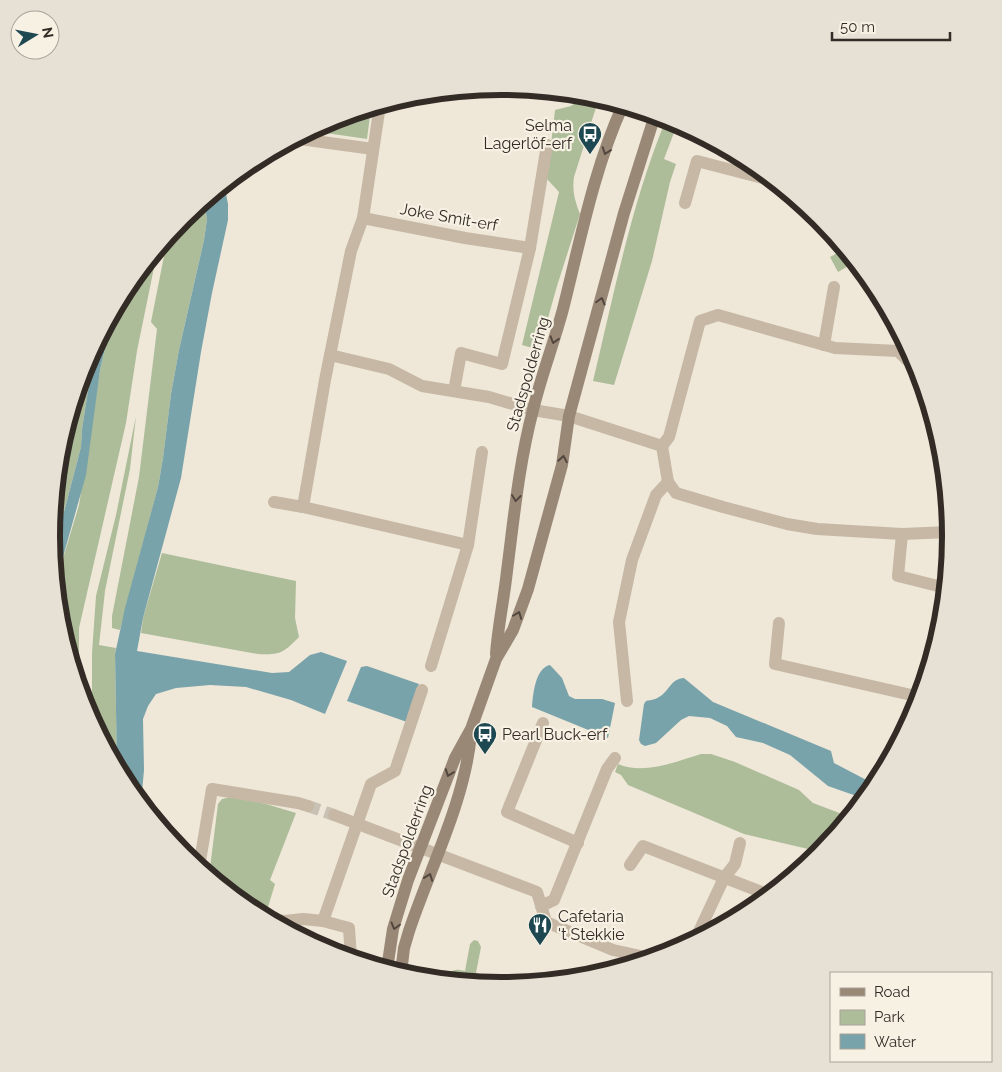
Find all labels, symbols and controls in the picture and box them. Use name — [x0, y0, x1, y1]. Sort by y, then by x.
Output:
north arrow — [10, 10, 60, 60]
scale bar — [832, 10, 950, 42]
text: 50 m — [840, 18, 875, 36]
text: N — [39, 26, 57, 39]
place label: Selma Lagerlöf-erf — [483, 116, 573, 153]
bus stop icon: Selma Lagerlöf-erf — [577, 121, 603, 155]
one-way arrow — [602, 146, 612, 155]
street label: Joke Smit-erf — [399, 199, 500, 235]
one-way arrow — [595, 298, 605, 306]
street label: Stadspolderring — [503, 314, 553, 434]
one-way arrow — [549, 336, 559, 344]
one-way arrow — [557, 455, 567, 464]
one-way arrow — [511, 494, 522, 502]
one-way arrow — [512, 611, 522, 620]
bus stop icon: Pearl Buck-erf — [472, 721, 498, 755]
place label: Pearl Buck-erf — [502, 725, 608, 744]
one-way arrow — [445, 768, 455, 777]
street label: Stadspolderring — [378, 782, 436, 900]
one-way arrow — [423, 873, 433, 881]
place label: Cafetaria 't Stekkie — [558, 907, 625, 944]
restaurant icon: Cafetaria 't Stekkie — [527, 912, 553, 946]
one-way arrow — [390, 921, 400, 929]
legend — [830, 972, 992, 1062]
text: Road — [874, 983, 910, 1001]
text: Park — [874, 1008, 905, 1026]
text: Water — [874, 1033, 917, 1051]

